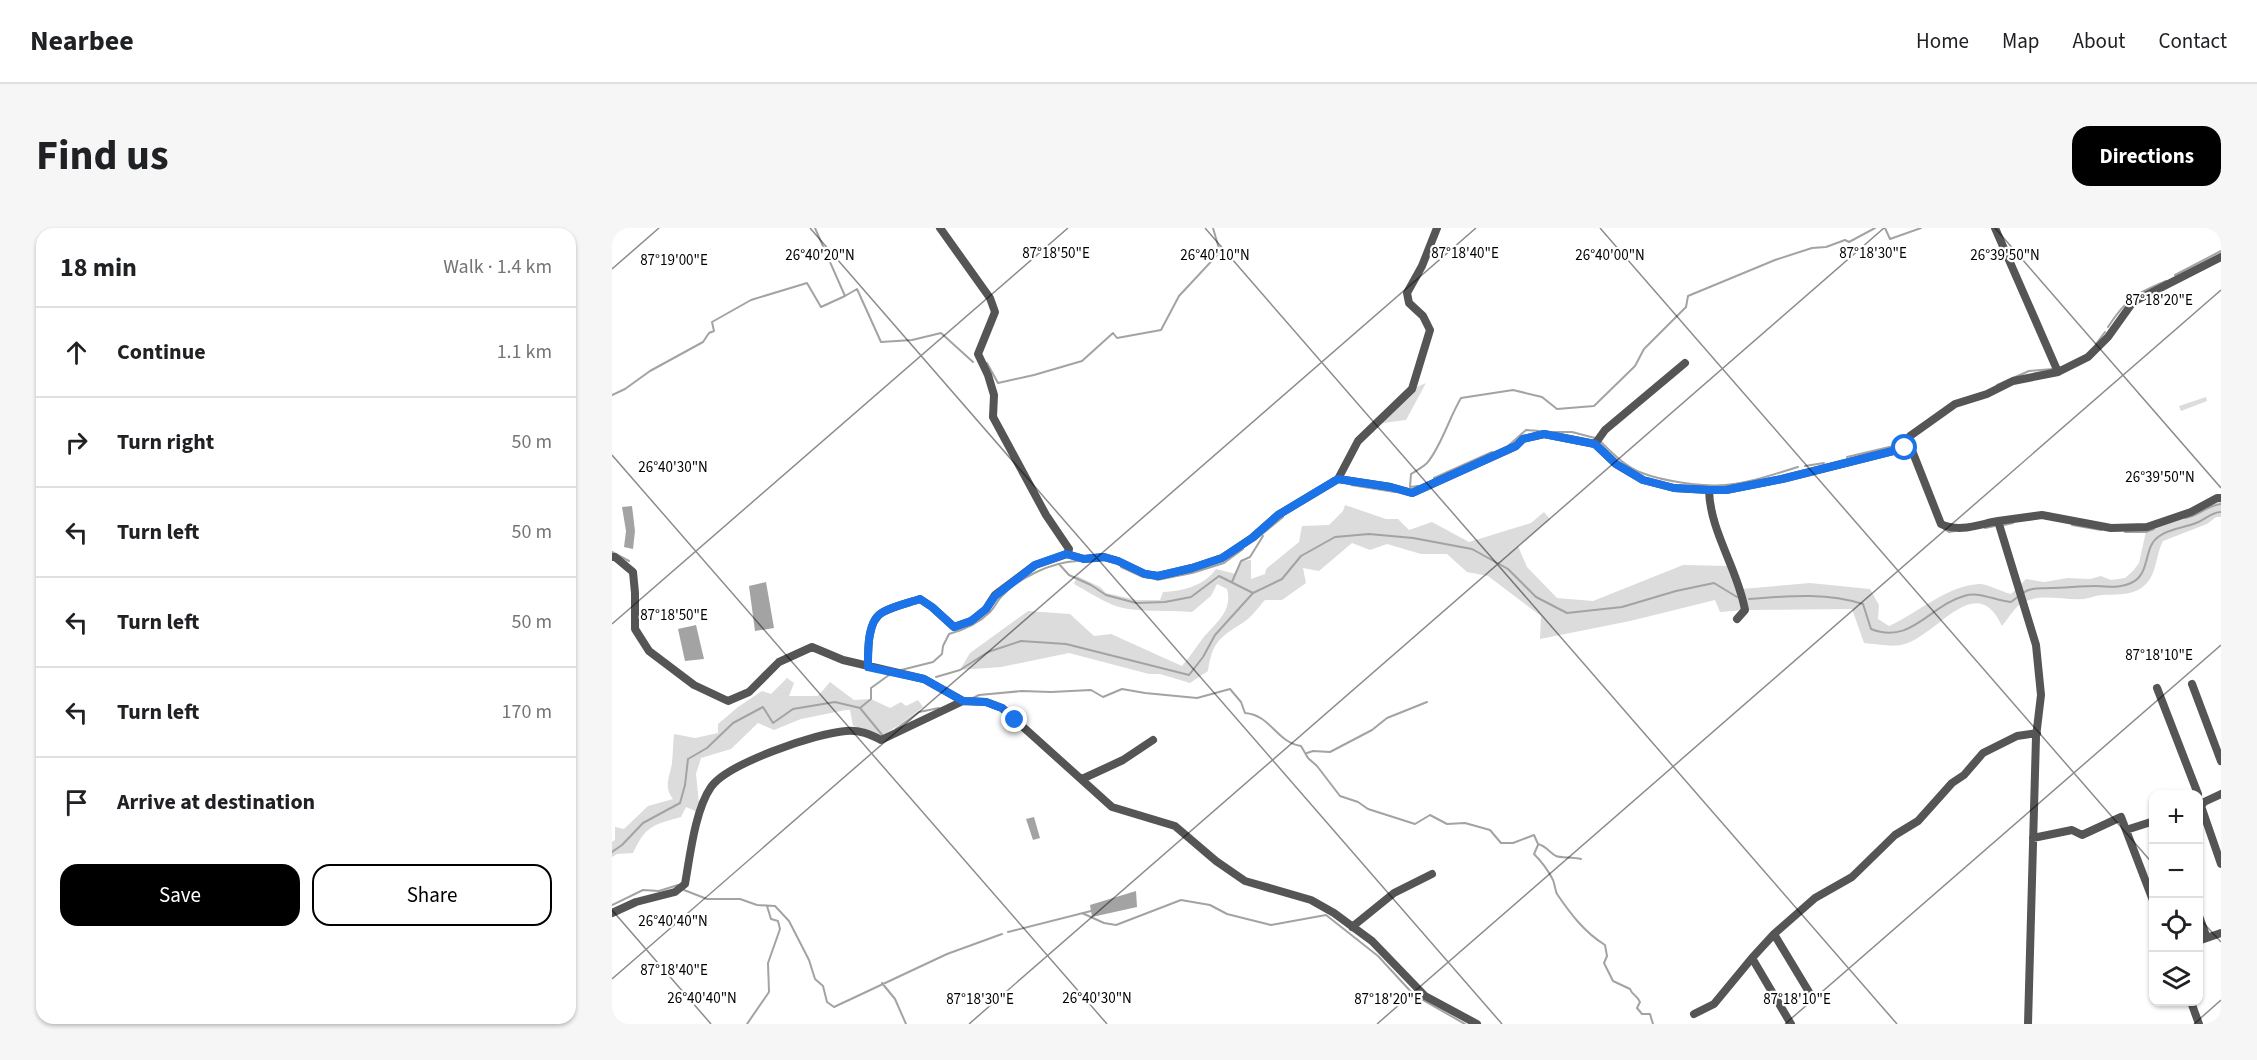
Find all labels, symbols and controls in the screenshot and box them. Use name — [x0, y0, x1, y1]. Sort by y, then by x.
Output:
text: Nearbee — [30, 21, 134, 61]
text: Home — [1916, 26, 1969, 56]
text: Map — [2002, 26, 2040, 56]
text: About — [2073, 26, 2125, 56]
text: Contact — [2158, 26, 2227, 56]
text: Find us — [36, 126, 169, 186]
button: Directions — [2072, 126, 2221, 186]
text: 87°18'50"E — [1022, 243, 1090, 264]
text: 87°18'40"E — [1431, 243, 1499, 264]
text: 87°18'30"E — [1839, 243, 1907, 264]
text: 26°40'20"N — [785, 245, 855, 266]
text: 26°40'10"N — [1180, 245, 1250, 266]
text: 26°40'00"N — [1575, 245, 1645, 266]
text: 26°39'50"N — [1970, 245, 2040, 266]
text: 18 min — [60, 249, 137, 286]
text: 87°19'00"E — [640, 250, 708, 271]
text: Walk · 1.4 km — [443, 253, 552, 281]
text: 87°18'20"E — [2125, 290, 2193, 311]
icon: ahead — [60, 336, 93, 369]
text: Continue — [117, 336, 206, 368]
text: 1.1 km — [497, 338, 552, 366]
icon: right — [60, 426, 93, 459]
text: Turn right — [117, 426, 214, 458]
text: 50 m — [512, 428, 552, 456]
route start — [1891, 434, 1917, 460]
text: 26°40'30"N — [638, 457, 708, 478]
text: 26°39'50"N — [2125, 467, 2195, 488]
icon: left — [60, 516, 93, 549]
text: Turn left — [117, 516, 199, 548]
text: 50 m — [512, 518, 552, 546]
text: 87°18'50"E — [640, 605, 708, 626]
icon: left — [60, 606, 93, 639]
text: Turn left — [117, 606, 199, 638]
text: 50 m — [512, 608, 552, 636]
text: 87°18'10"E — [2125, 645, 2193, 666]
icon: left — [60, 696, 93, 729]
text: Turn left — [117, 696, 199, 728]
text: 170 m — [502, 698, 552, 726]
route end — [1001, 706, 1027, 732]
icon: arrive — [60, 786, 93, 819]
text: Arrive at destination — [117, 786, 315, 818]
map controls — [2149, 790, 2203, 1006]
button: + — [2149, 790, 2203, 844]
button: − — [2149, 844, 2203, 898]
button: Save — [60, 864, 300, 926]
button: Share — [312, 864, 552, 926]
button: locate — [2149, 898, 2203, 952]
text: 26°40'40"N — [638, 911, 708, 932]
button: layers — [2149, 952, 2203, 1006]
text: 87°18'40"E — [640, 960, 708, 981]
text: 26°40'40"N — [667, 988, 737, 1009]
text: 26°40'30"N — [1062, 988, 1132, 1009]
text: 87°18'30"E — [946, 989, 1014, 1010]
text: 87°18'20"E — [1354, 989, 1422, 1010]
text: 87°18'10"E — [1763, 989, 1831, 1010]

